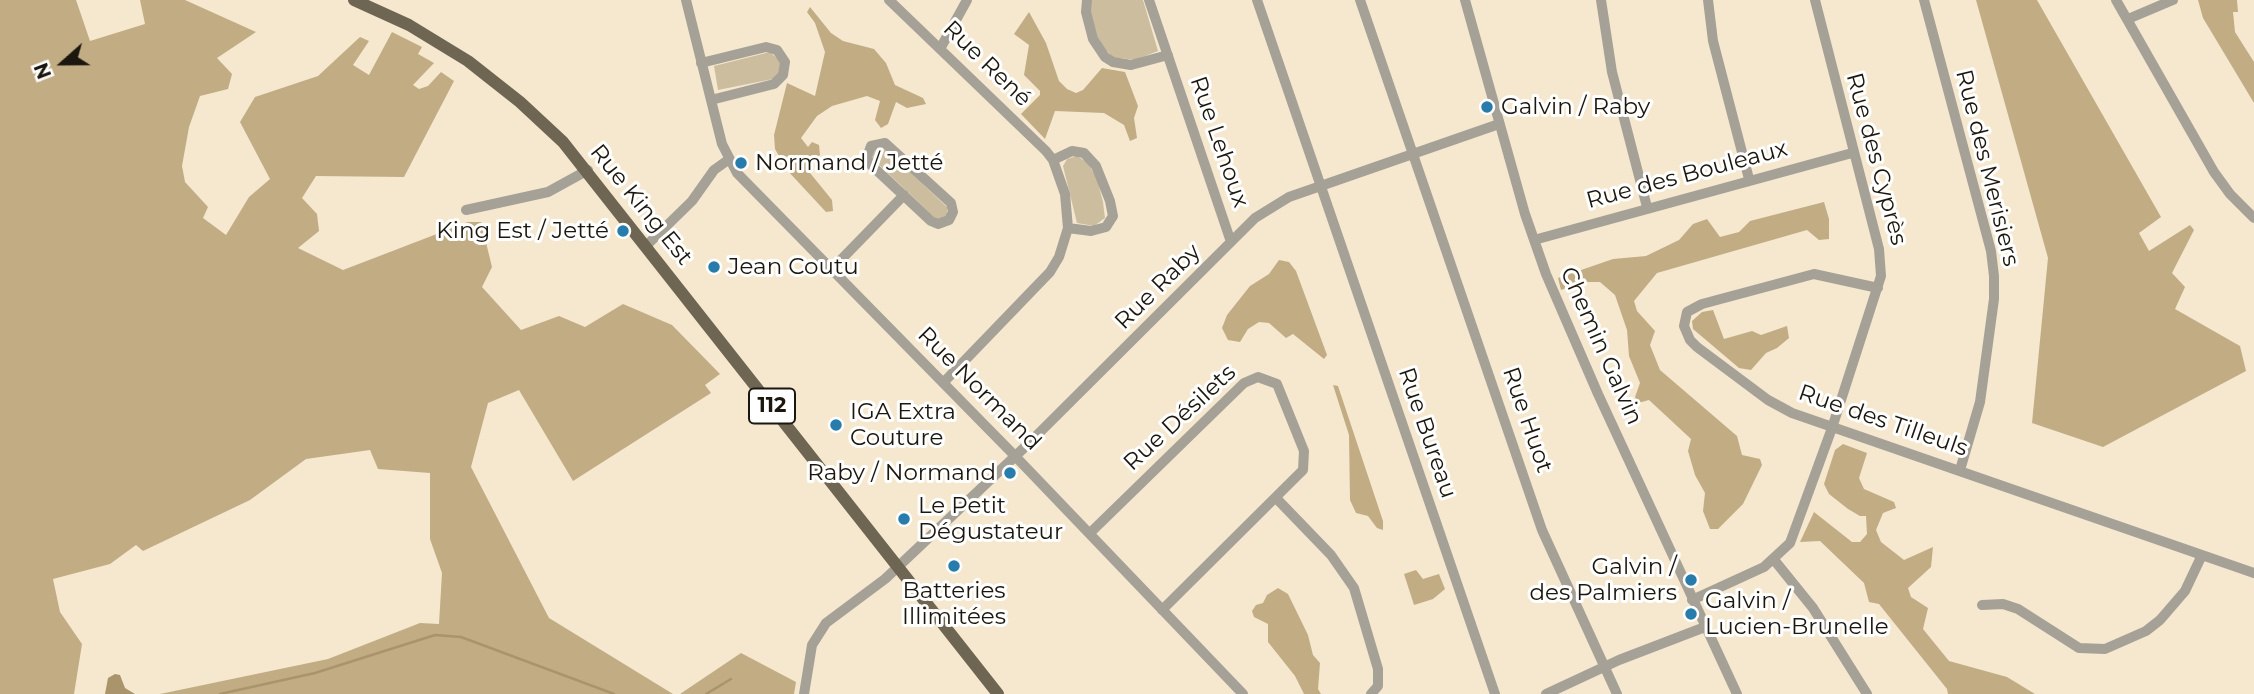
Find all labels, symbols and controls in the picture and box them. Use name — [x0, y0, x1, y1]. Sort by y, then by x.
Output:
street label: Rue René — [937, 15, 1037, 113]
north arrow — [28, 28, 98, 98]
text: N — [29, 59, 56, 82]
street label: Rue des Merisiers — [1949, 67, 2025, 269]
street label: Rue des Cyprès — [1840, 70, 1912, 248]
street label: Rue Lehoux — [1184, 73, 1254, 211]
place label: Galvin / Raby — [1501, 93, 1650, 121]
marker: Galvin / Raby — [1479, 99, 1495, 115]
street label: Rue des Bouleaux — [1583, 135, 1791, 215]
street label: Rue King Est — [584, 139, 698, 271]
place label: Normand / Jetté — [755, 149, 943, 177]
marker: Normand / Jetté — [733, 155, 749, 171]
place label: King Est / Jetté — [436, 217, 609, 245]
marker: King Est / Jetté — [615, 223, 631, 239]
street label: Rue Raby — [1109, 238, 1207, 336]
place label: Jean Coutu — [728, 253, 859, 281]
marker: Jean Coutu — [706, 259, 722, 275]
street label: Chemin Galvin — [1554, 263, 1648, 429]
street label: Rue Normand — [912, 322, 1046, 456]
street label: Rue Désilets — [1118, 359, 1242, 477]
street label: Rue Bureau — [1392, 364, 1462, 502]
street label: Rue Huot — [1496, 364, 1558, 476]
street label: Rue des Tilleuls — [1795, 379, 1971, 463]
road number: 112 — [749, 388, 795, 424]
place label: IGA Extra Couture — [850, 398, 956, 452]
marker: IGA Extra Couture — [828, 417, 844, 433]
place label: Raby / Normand — [807, 459, 996, 487]
marker: Raby / Normand — [1002, 465, 1018, 481]
place label: Le Petit Dégustateur — [918, 492, 1063, 546]
marker: Le Petit Dégustateur — [896, 511, 912, 527]
place label: Galvin / des Palmiers — [1529, 553, 1677, 607]
marker: Batteries Illimitées — [946, 558, 962, 574]
marker: Galvin / des Palmiers — [1683, 572, 1699, 588]
place label: Batteries Illimitées — [902, 577, 1006, 631]
place label: Galvin / Lucien-Brunelle — [1705, 587, 1889, 641]
marker: Galvin / Lucien-Brunelle — [1683, 606, 1699, 622]

